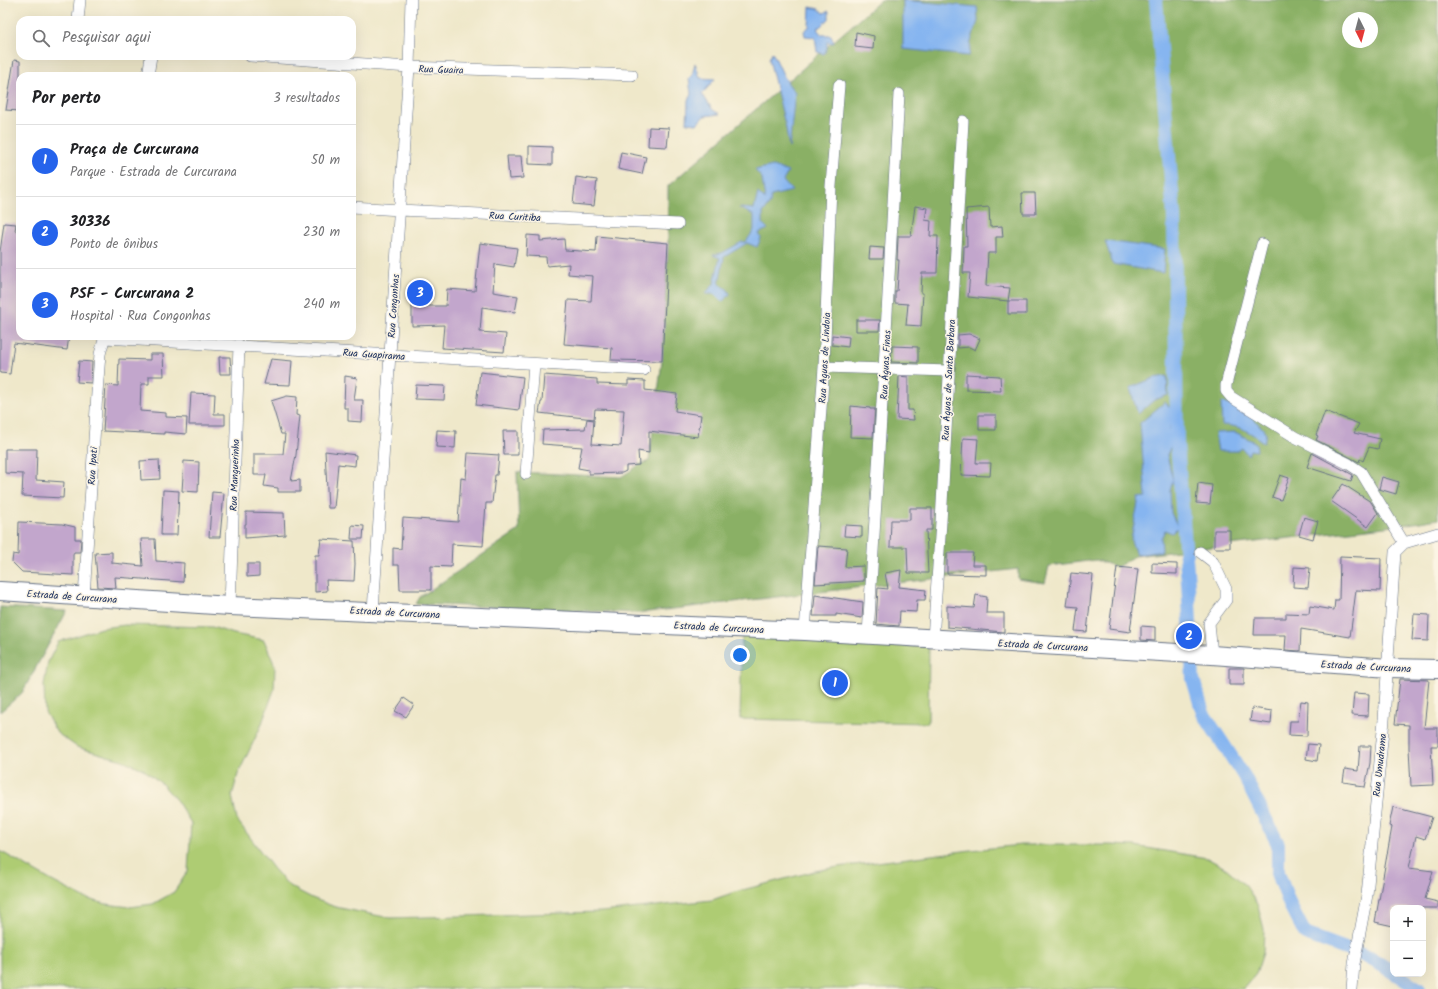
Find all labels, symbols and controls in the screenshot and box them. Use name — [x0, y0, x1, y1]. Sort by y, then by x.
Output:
north arrow — [1342, 12, 1378, 48]
search box — [16, 16, 356, 60]
text: Pesquisar aqui — [62, 26, 151, 50]
icon: search — [30, 27, 52, 49]
street label: Rua Guaira — [418, 61, 464, 79]
text: Por perto — [32, 85, 101, 112]
text: 3 resultados — [273, 88, 340, 109]
text: Praça de Curcurana — [70, 138, 199, 162]
text: 1 — [43, 150, 47, 171]
text: 50 m — [311, 150, 340, 171]
text: Parque · Estrada de Curcurana — [70, 162, 237, 183]
street label: Rua Curitiba — [489, 208, 542, 226]
text: 30336 — [70, 210, 110, 234]
text: 2 — [41, 222, 49, 243]
text: 230 m — [303, 222, 340, 243]
text: Ponto de ônibus — [70, 234, 158, 255]
street label: Rua Congonhas — [384, 273, 404, 339]
pin: 3 — [407, 278, 433, 308]
text: PSF - Curcurana 2 — [70, 282, 194, 306]
text: 3 — [41, 294, 49, 315]
text: 240 m — [303, 294, 340, 315]
text: Hospital · Rua Congonhas — [70, 306, 211, 327]
street label: Rua Aguas de Lindoia — [815, 312, 835, 404]
street label: Rua Águas de Santa Barbara — [938, 319, 960, 441]
street label: Rua Águas Finas — [876, 329, 896, 400]
street label: Rua Guapirama — [342, 345, 406, 365]
street label: Rua Manguerinha — [226, 438, 244, 511]
street label: Rua Ipati — [84, 446, 102, 486]
street label: Estrada de Curcurana — [26, 586, 118, 608]
street label: Estrada de Curcurana — [349, 603, 441, 623]
street label: Estrada de Curcurana — [673, 618, 765, 638]
pin: 2 — [1176, 621, 1202, 651]
street label: Estrada de Curcurana — [997, 636, 1089, 656]
your location — [730, 645, 750, 665]
street label: Estrada de Curcurana — [1320, 657, 1412, 677]
pin: 1 — [822, 668, 848, 698]
street label: Rua Umudrama — [1369, 732, 1391, 798]
map controls — [1390, 905, 1426, 977]
button: + — [1390, 905, 1426, 941]
button: − — [1390, 941, 1426, 977]

